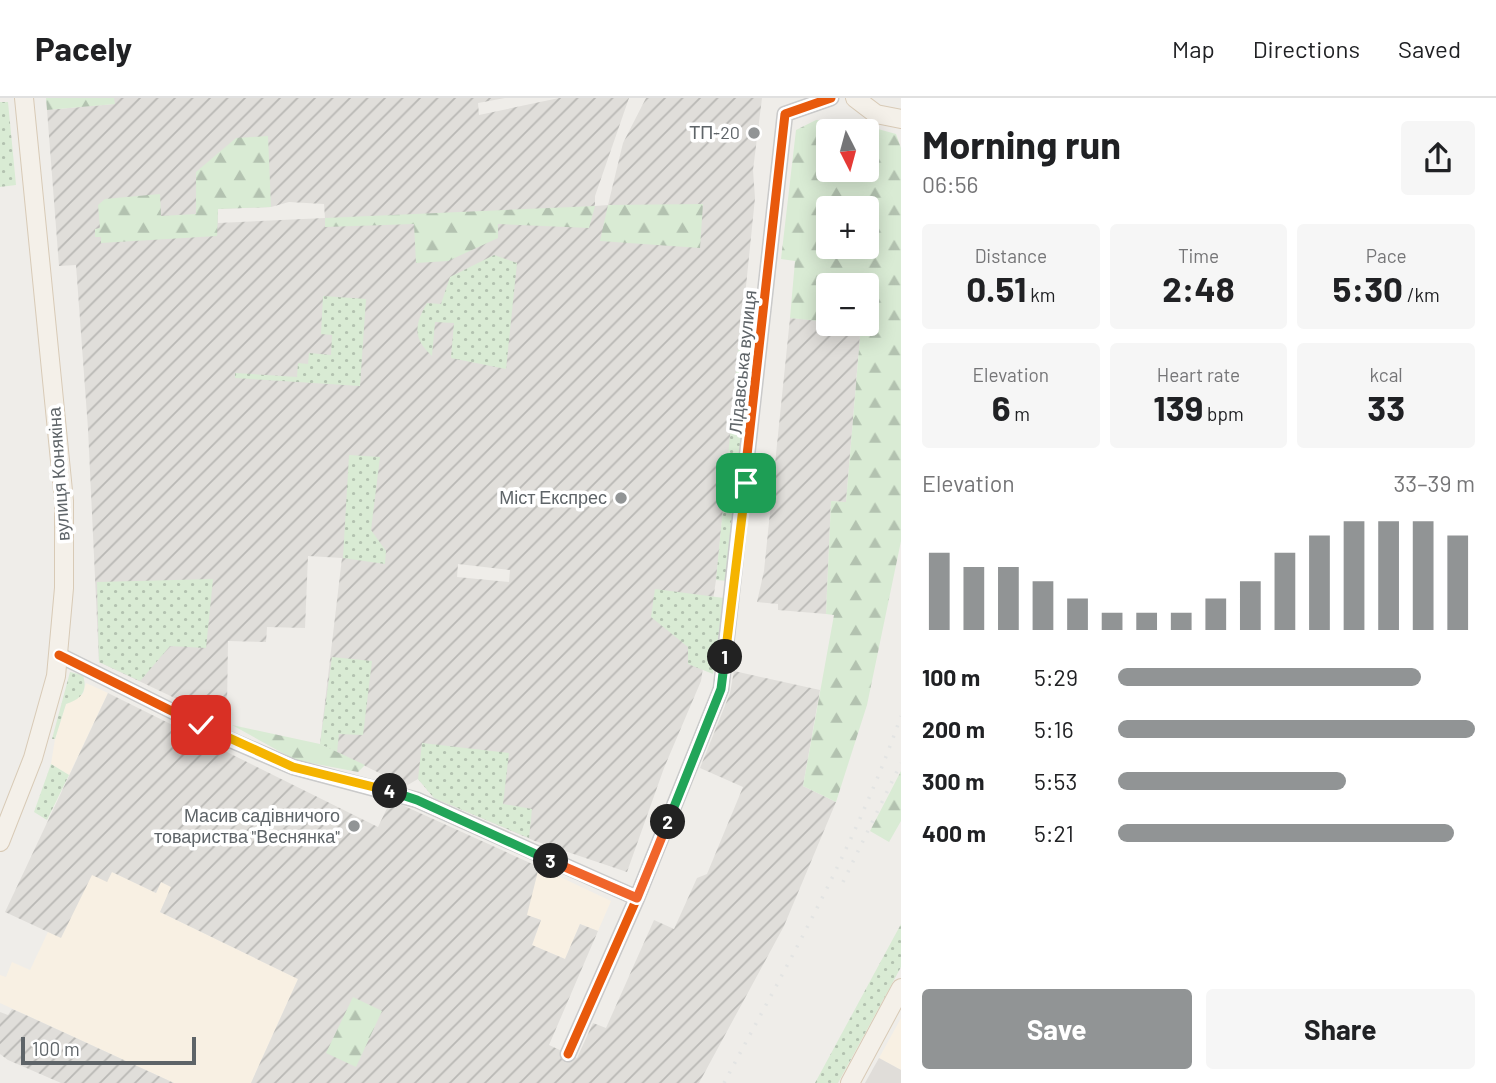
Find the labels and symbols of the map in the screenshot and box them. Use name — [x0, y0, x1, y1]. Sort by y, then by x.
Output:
north arrow — [816, 119, 878, 182]
place label: ТП-20 — [689, 121, 740, 143]
marker: ТП-20 — [746, 125, 762, 141]
street label: Лідавська вулиця — [724, 289, 760, 435]
street label: вулиця Конякіна — [42, 405, 74, 542]
pin — [716, 453, 776, 513]
place label: Міст Експрес — [499, 486, 607, 508]
marker: Міст Експрес — [613, 490, 629, 506]
pin: 1 — [708, 640, 742, 674]
pin — [171, 695, 231, 755]
pin: 4 — [372, 774, 408, 808]
place label: Масив садівничого товариства "Веснянка" — [154, 804, 340, 847]
pin: 2 — [650, 804, 686, 840]
marker: Масив садівничого товариства "Веснянка" — [346, 818, 362, 834]
pin: 3 — [534, 844, 568, 878]
scale bar — [21, 1034, 196, 1066]

